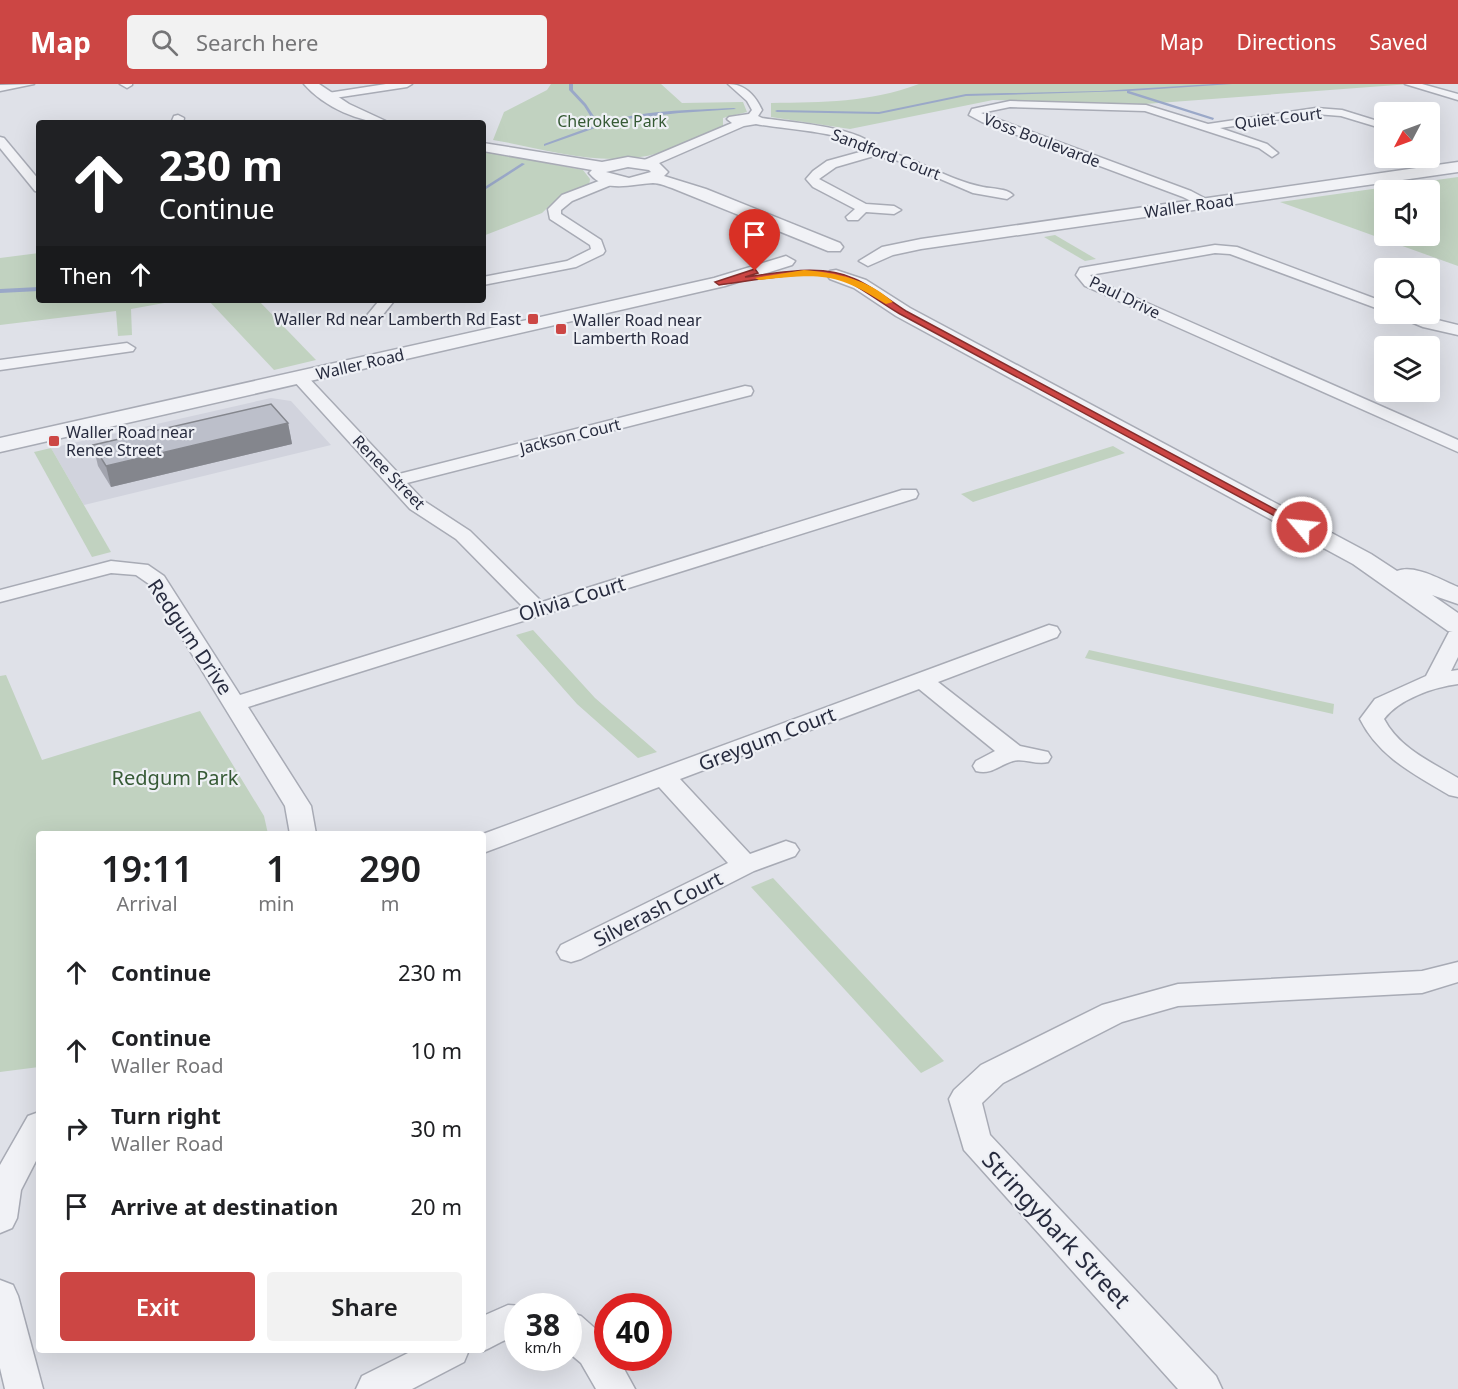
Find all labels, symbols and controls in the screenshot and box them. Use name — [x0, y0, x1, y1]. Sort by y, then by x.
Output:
search box — [127, 15, 547, 69]
text: Map — [30, 23, 91, 61]
icon: search — [148, 26, 181, 59]
text: Search here — [196, 27, 318, 57]
text: Map — [1160, 28, 1204, 56]
text: Directions — [1237, 28, 1336, 56]
text: Saved — [1369, 28, 1428, 56]
street label: Quiet Court — [1233, 102, 1323, 134]
north arrow — [1374, 102, 1440, 168]
map controls — [1374, 102, 1440, 402]
street label: Voss Boulevarde — [980, 108, 1104, 172]
park label: Cherokee Park — [557, 110, 667, 132]
street label: Sandford Court — [828, 123, 944, 185]
text: 230 m — [159, 136, 283, 193]
icon: ahead — [60, 144, 138, 222]
button: sound — [1374, 180, 1440, 246]
street label: Waller Road — [1143, 189, 1235, 223]
text: Continue — [159, 190, 274, 227]
pin — [729, 209, 780, 271]
icon: arrive — [738, 218, 771, 251]
icon: ahead — [124, 258, 157, 291]
button: search — [1374, 258, 1440, 324]
text: Then — [60, 260, 112, 290]
street label: Paul Drive — [1086, 270, 1164, 324]
place label: Waller Rd near Lamberth Rd East — [274, 308, 521, 330]
place label: Waller Road near Lamberth Road — [573, 309, 702, 349]
marker: Waller Rd near Lamberth Rd East — [526, 312, 540, 326]
marker: Waller Road near Lamberth Road — [554, 322, 568, 336]
button: layers — [1374, 336, 1440, 402]
street label: Waller Road — [314, 343, 406, 385]
street label: Jackson Court — [515, 413, 623, 460]
place label: Waller Road near Renee Street — [66, 421, 195, 461]
street label: Renee Street — [348, 430, 430, 514]
marker: Waller Road near Renee Street — [47, 434, 61, 448]
position arrow — [1270, 495, 1334, 559]
street label: Olivia Court — [515, 569, 629, 628]
street label: Redgum Drive — [142, 574, 239, 700]
street label: Greygum Court — [694, 700, 839, 777]
park label: Redgum Park — [112, 764, 239, 791]
text: 19:11 — [101, 844, 193, 893]
text: 1 — [266, 844, 287, 893]
text: 290 — [359, 844, 421, 893]
street label: Silverash Court — [589, 864, 727, 953]
text: Arrival — [117, 890, 178, 917]
text: min — [258, 890, 294, 917]
text: m — [381, 890, 400, 917]
icon: ahead — [60, 956, 93, 989]
text: Continue — [111, 957, 211, 987]
text: 230 m — [398, 957, 462, 987]
text: Continue — [111, 1022, 211, 1052]
icon: ahead — [60, 1034, 93, 1067]
text: 10 m — [411, 1035, 462, 1065]
text: Waller Road — [111, 1052, 224, 1079]
text: Turn right — [111, 1100, 221, 1130]
icon: right — [60, 1112, 93, 1145]
text: 30 m — [411, 1113, 462, 1143]
text: Waller Road — [111, 1130, 224, 1157]
street label: Stringybark Street — [975, 1143, 1139, 1315]
icon: arrive — [60, 1190, 93, 1223]
text: Arrive at destination — [111, 1191, 338, 1221]
text: 20 m — [411, 1191, 462, 1221]
button: Exit — [60, 1272, 255, 1341]
button: Share — [267, 1272, 462, 1341]
speed limit sign: 40 — [594, 1293, 672, 1371]
text: 38 — [526, 1304, 560, 1345]
text: km/h — [525, 1337, 561, 1357]

